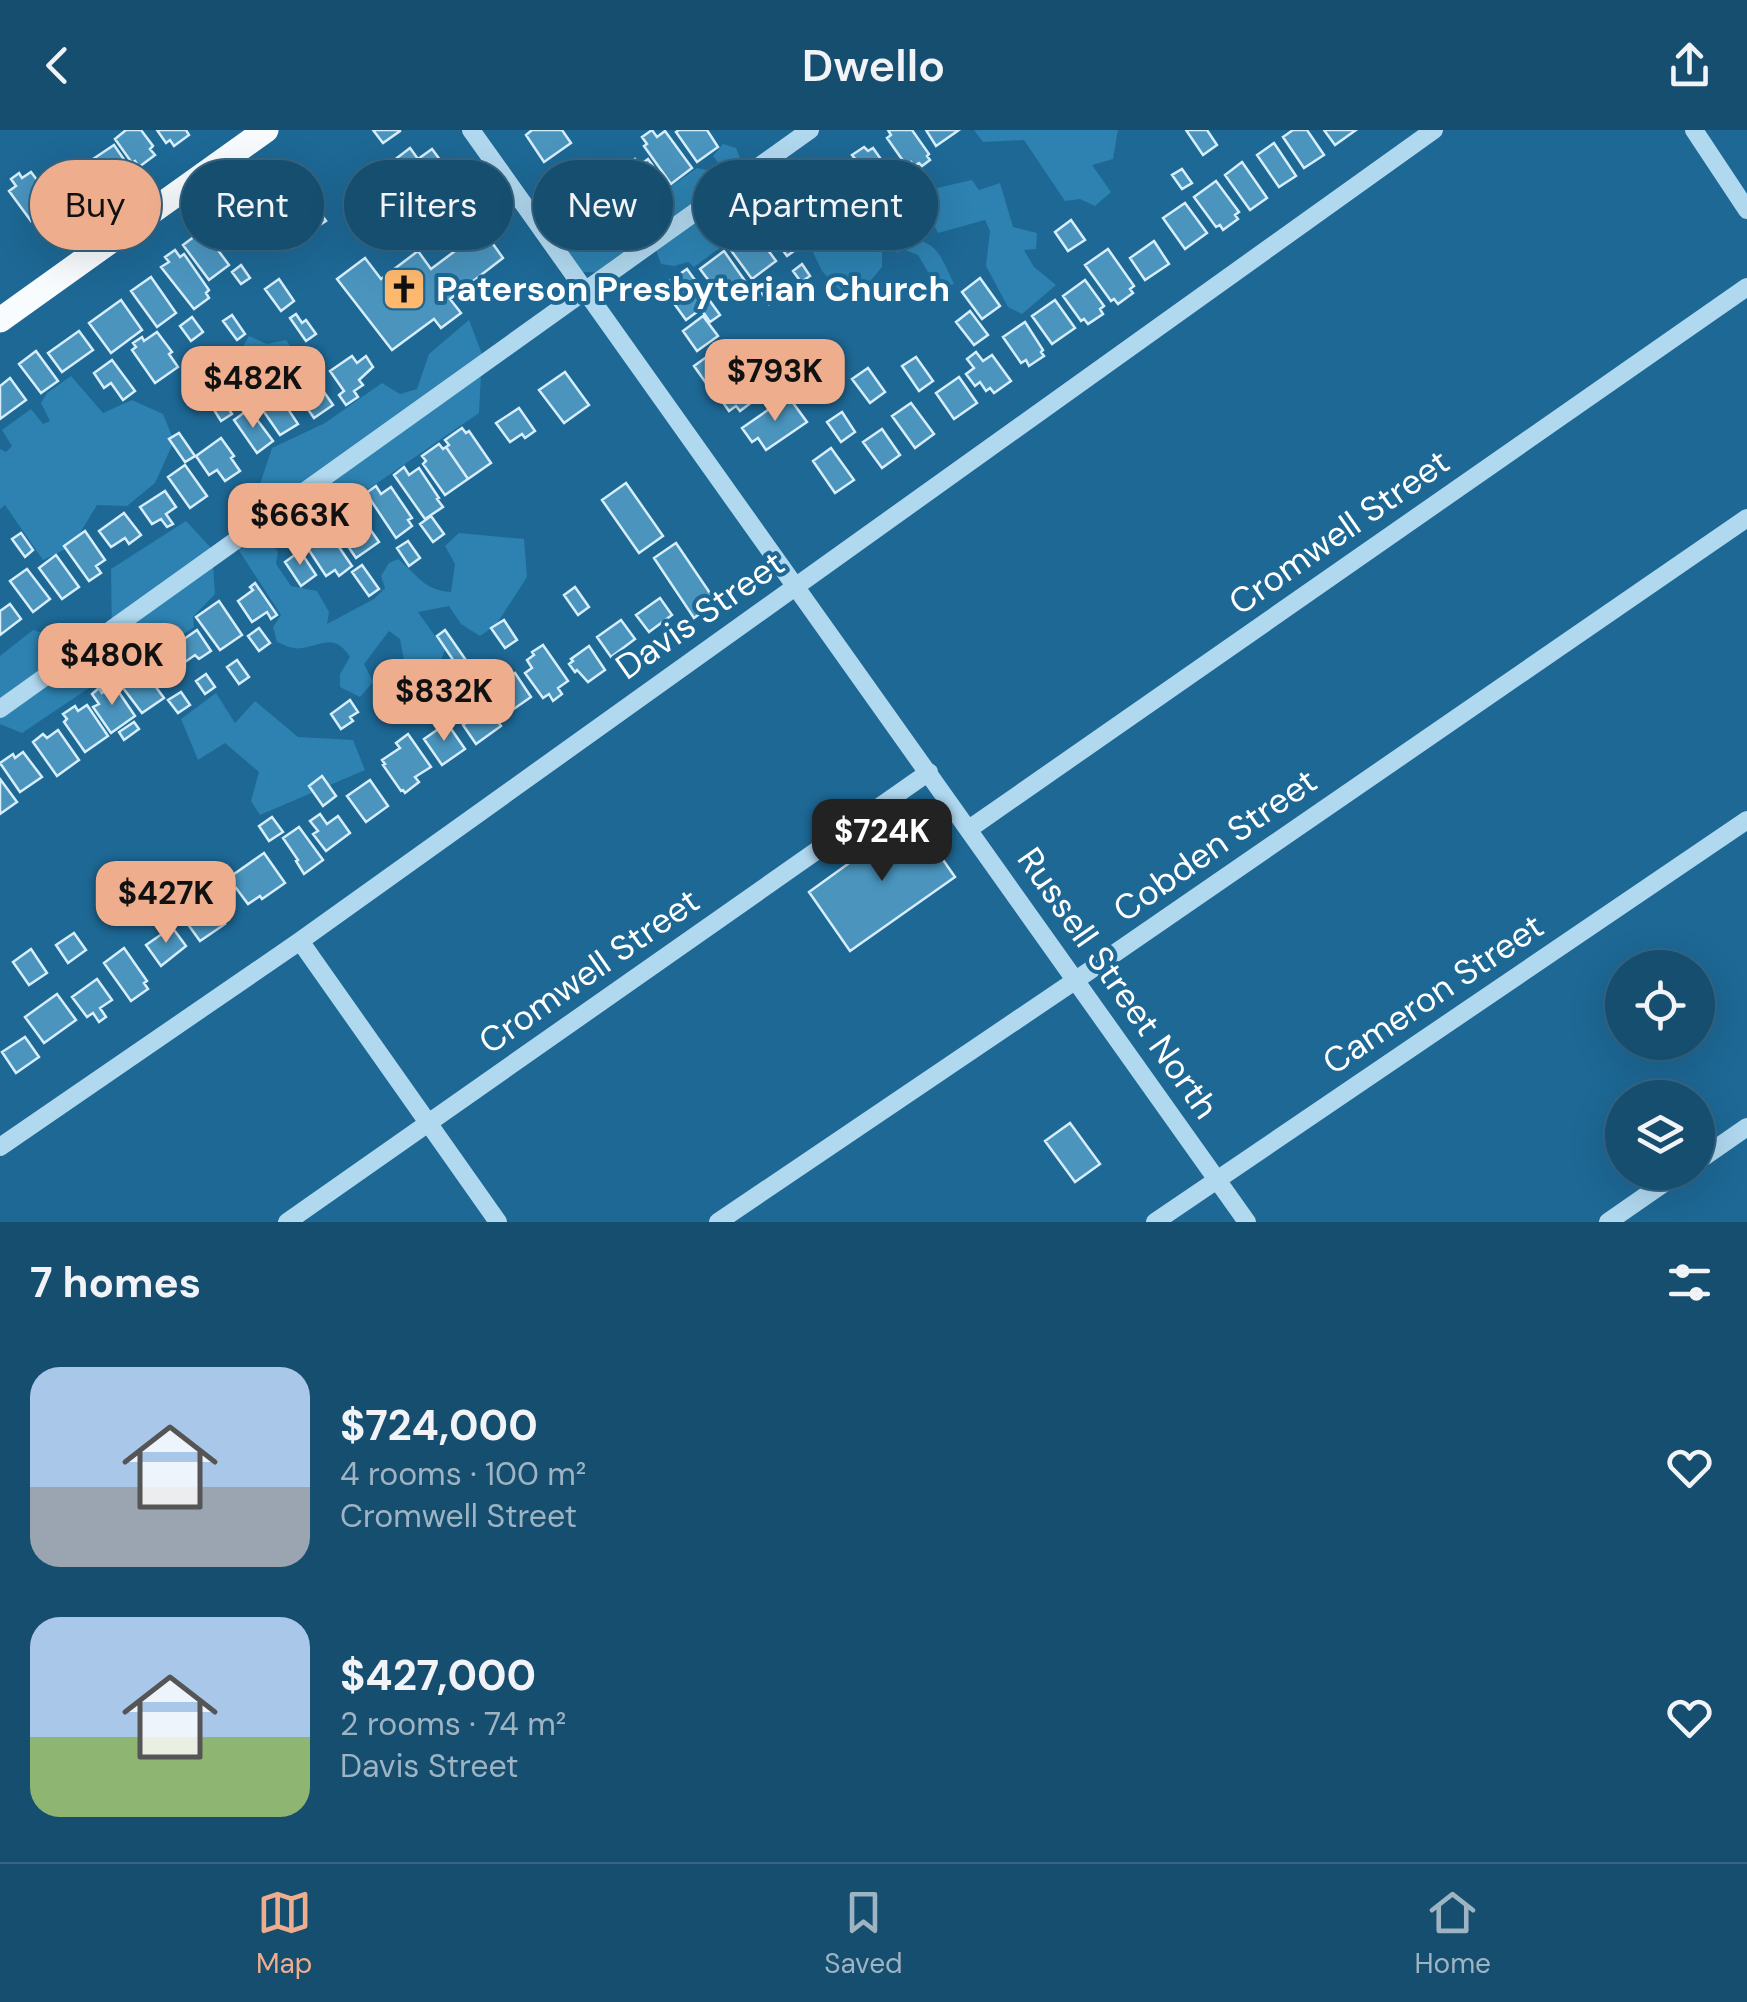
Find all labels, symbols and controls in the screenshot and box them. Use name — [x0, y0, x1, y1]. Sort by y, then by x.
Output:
text: Dwello — [802, 36, 945, 95]
icon: back — [30, 38, 85, 93]
icon: share — [1662, 38, 1717, 93]
chip: Buy — [30, 160, 161, 250]
chip: Rent — [181, 160, 324, 250]
chip: Filters — [344, 160, 513, 250]
chip: New — [533, 160, 673, 250]
chip: Apartment — [693, 160, 938, 250]
church icon: Paterson Presbyterian Church — [381, 266, 427, 312]
place label: Paterson Presbyterian Church — [436, 266, 950, 312]
pin: $793K — [705, 339, 845, 424]
pin: $482K — [183, 346, 323, 431]
text: $793K — [727, 350, 823, 392]
text: $482K — [203, 357, 303, 399]
street label: Cromwell Street — [1220, 439, 1458, 625]
pin: $663K — [230, 483, 370, 568]
text: $663K — [250, 494, 350, 536]
street label: Davis Street — [607, 540, 793, 690]
pin: $480K — [42, 623, 182, 708]
text: $480K — [60, 634, 164, 676]
pin: $832K — [374, 659, 514, 744]
text: $832K — [395, 670, 493, 712]
street label: Cobden Street — [1104, 758, 1326, 932]
pin: $724K — [812, 799, 952, 884]
text: $724K — [834, 810, 930, 852]
street label: Russell Street North — [1007, 838, 1229, 1128]
pin: $427K — [96, 861, 236, 946]
text: $427K — [118, 872, 214, 914]
street label: Cromwell Street — [470, 878, 708, 1064]
street label: Cameron Street — [1314, 903, 1552, 1085]
map controls — [1605, 950, 1715, 1190]
button: locate — [1605, 950, 1715, 1060]
button: layers — [1605, 1080, 1715, 1190]
text: 7 homes — [30, 1255, 201, 1310]
icon: filters — [1662, 1255, 1717, 1310]
text: $724,000 — [340, 1398, 538, 1453]
icon: home — [110, 1407, 230, 1527]
icon: heart — [1662, 1440, 1717, 1495]
text: 4 rooms · 100 m² — [340, 1453, 586, 1495]
text: Cromwell Street — [340, 1495, 577, 1537]
text: $427,000 — [340, 1648, 536, 1703]
icon: home — [110, 1657, 230, 1777]
icon: heart — [1662, 1690, 1717, 1745]
text: 2 rooms · 74 m² — [340, 1703, 566, 1745]
text: Davis Street — [340, 1745, 519, 1787]
tab: Map — [256, 1885, 312, 1982]
tab: Saved — [824, 1885, 903, 1982]
tab: Home — [1415, 1885, 1491, 1982]

